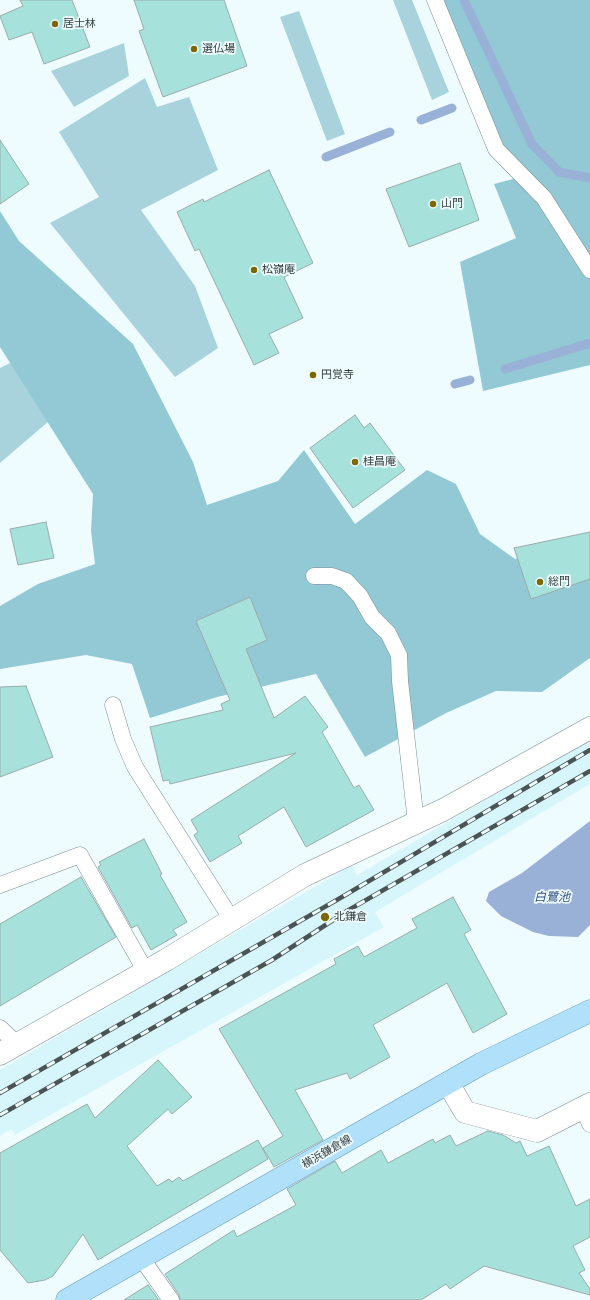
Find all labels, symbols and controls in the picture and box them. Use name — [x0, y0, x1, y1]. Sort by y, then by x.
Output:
place label: 居士林 — [63, 17, 96, 31]
marker: 居士林 — [50, 19, 60, 29]
place label: 選仏場 — [202, 42, 235, 56]
marker: 選仏場 — [189, 44, 199, 54]
place label: 山門 — [441, 197, 463, 211]
marker: 山門 — [428, 199, 438, 209]
place label: 松嶺庵 — [262, 263, 295, 277]
marker: 松嶺庵 — [249, 265, 259, 275]
place label: 円覚寺 — [321, 368, 354, 382]
marker: 円覚寺 — [308, 370, 318, 380]
place label: 桂昌庵 — [363, 455, 396, 469]
marker: 桂昌庵 — [350, 457, 360, 467]
place label: 総門 — [548, 575, 570, 589]
marker: 総門 — [535, 577, 545, 587]
water label: 白鷺池 — [534, 891, 570, 905]
place label: 北鎌倉 — [334, 910, 367, 924]
marker: 北鎌倉 — [319, 911, 331, 923]
street label: 横浜鎌倉線 — [300, 1133, 354, 1171]

